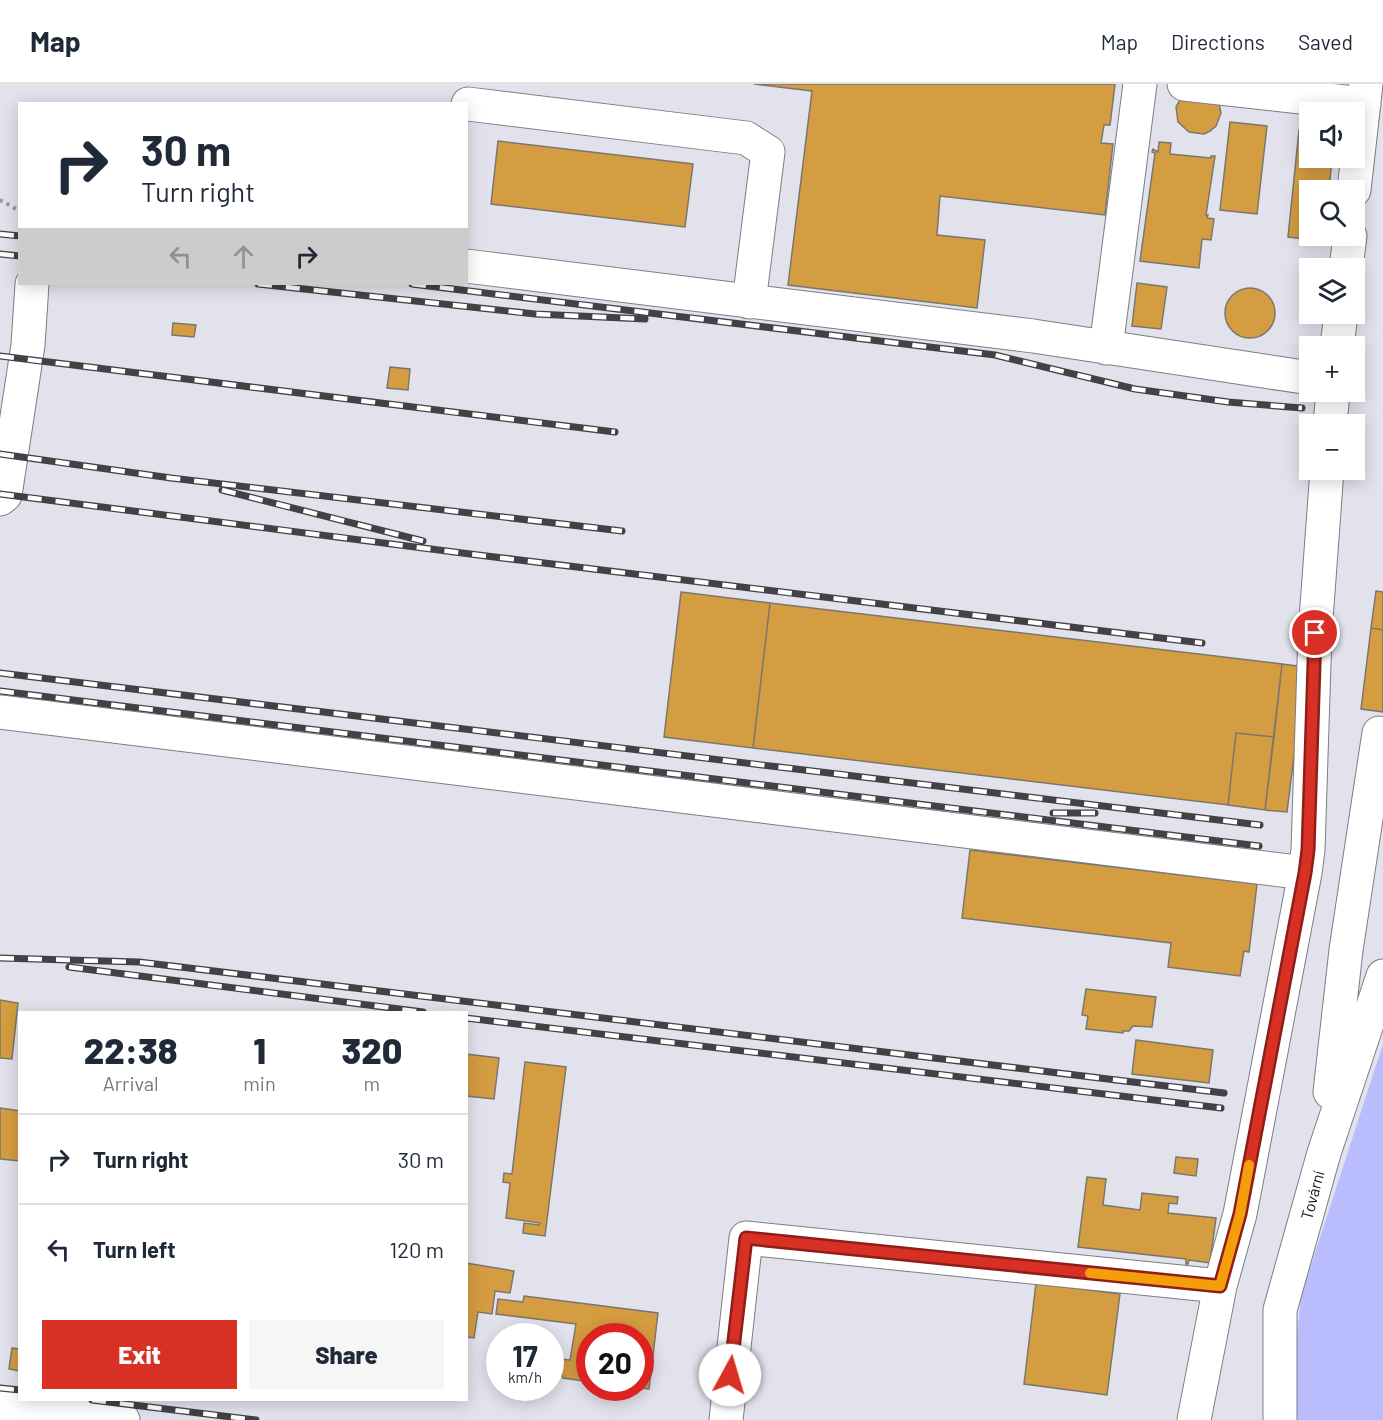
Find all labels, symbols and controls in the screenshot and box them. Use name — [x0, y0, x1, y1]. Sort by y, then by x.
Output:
text: Map — [30, 24, 81, 58]
text: Map — [1101, 29, 1138, 54]
text: Directions — [1171, 29, 1265, 54]
text: Saved — [1298, 29, 1353, 54]
map controls — [1299, 102, 1365, 480]
button: sound — [1299, 102, 1365, 168]
text: 30 m — [141, 124, 231, 174]
icon: right — [42, 126, 120, 204]
text: Turn right — [141, 175, 255, 207]
button: search — [1299, 180, 1365, 246]
icon: left — [164, 240, 197, 273]
icon: ahead — [227, 240, 260, 273]
icon: right — [290, 240, 323, 273]
button: layers — [1299, 258, 1365, 324]
button: + — [1299, 336, 1365, 402]
button: − — [1299, 414, 1365, 480]
pin — [1289, 607, 1340, 658]
icon: arrive — [1298, 616, 1331, 649]
text: 22:38 — [84, 1028, 178, 1071]
text: 1 — [253, 1028, 266, 1071]
text: 320 — [342, 1028, 402, 1071]
text: Arrival — [103, 1071, 159, 1095]
text: min — [243, 1071, 276, 1095]
text: m — [364, 1071, 380, 1095]
icon: right — [42, 1143, 75, 1176]
text: Turn right — [93, 1146, 188, 1172]
text: 30 m — [398, 1146, 444, 1172]
street label: Tovární — [1296, 1168, 1328, 1222]
icon: left — [42, 1233, 75, 1266]
text: Turn left — [93, 1236, 176, 1262]
text: 120 m — [389, 1236, 444, 1262]
button: Exit — [42, 1320, 237, 1389]
button: Share — [249, 1320, 444, 1389]
speed limit sign: 20 — [576, 1323, 654, 1401]
text: 17 — [512, 1337, 538, 1373]
position arrow — [698, 1343, 762, 1407]
text: km/h — [508, 1368, 542, 1386]

